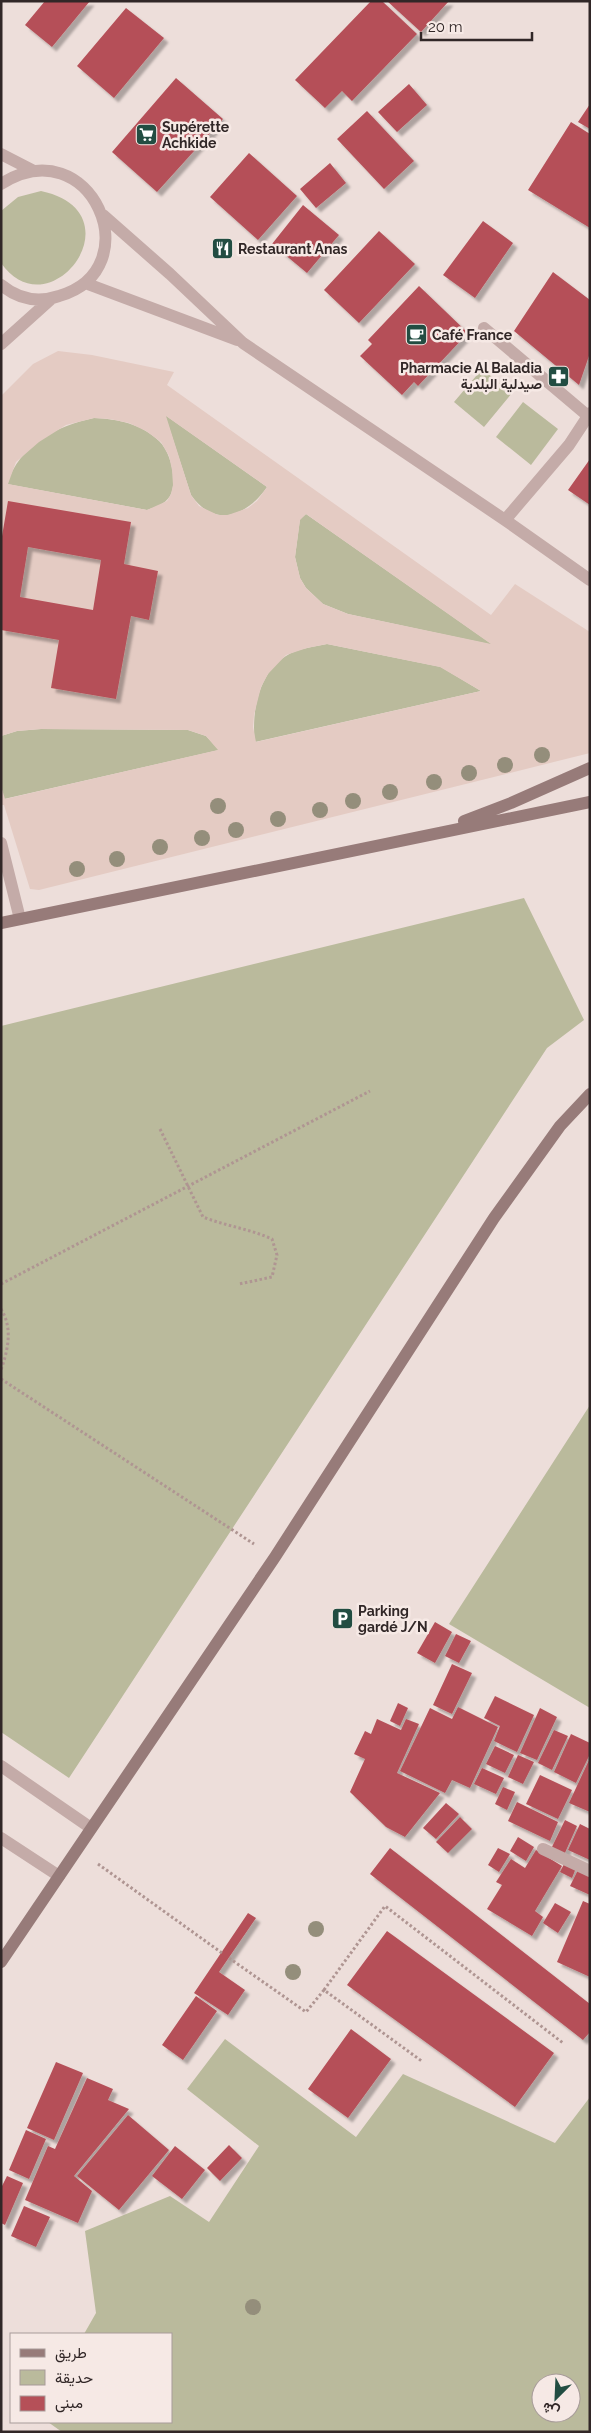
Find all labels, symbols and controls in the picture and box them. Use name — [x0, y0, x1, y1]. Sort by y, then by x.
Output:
scale bar — [421, 10, 532, 42]
text: 20 m — [428, 18, 463, 36]
place label: Supérette Achkide — [162, 119, 230, 151]
supermarket icon: Supérette Achkide — [134, 123, 158, 147]
restaurant icon: Restaurant Anas — [210, 237, 234, 261]
place label: Restaurant Anas — [238, 241, 347, 257]
cafe icon: Café France — [404, 323, 428, 347]
place label: Café France — [432, 327, 513, 343]
place label: Pharmacie Al Baladia صيدلية البلدية — [400, 360, 542, 393]
pharmacy icon: Pharmacie Al Baladia صيدلية البلدية — [546, 364, 570, 388]
place label: Parking gardé J/N — [358, 1603, 428, 1635]
parking icon: Parking gardé J/N — [330, 1607, 354, 1631]
legend — [10, 2333, 172, 2423]
text: طريق — [55, 2344, 87, 2363]
text: حديقة — [55, 2369, 93, 2387]
north arrow — [531, 2373, 581, 2423]
text: مبنى — [55, 2394, 83, 2413]
text: ش — [540, 2398, 562, 2421]

